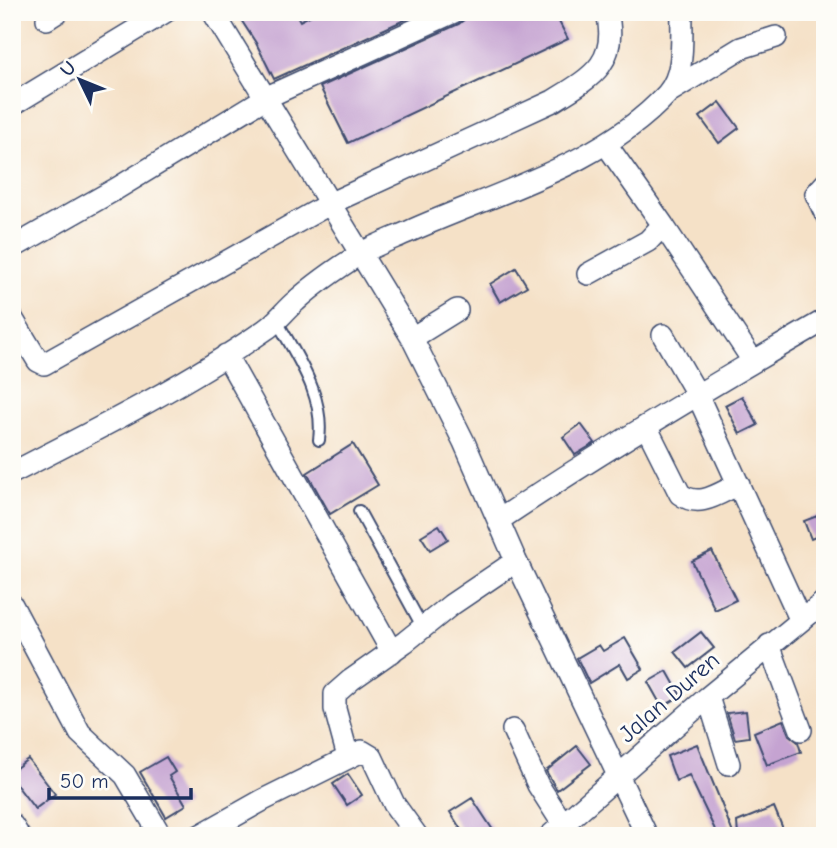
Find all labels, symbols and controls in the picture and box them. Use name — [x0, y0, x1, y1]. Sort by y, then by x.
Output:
north arrow — [46, 46, 116, 116]
text: U — [56, 57, 81, 81]
street label: Jalan Duren — [613, 646, 725, 748]
scale bar — [49, 757, 191, 801]
text: 50 m — [60, 769, 109, 793]

